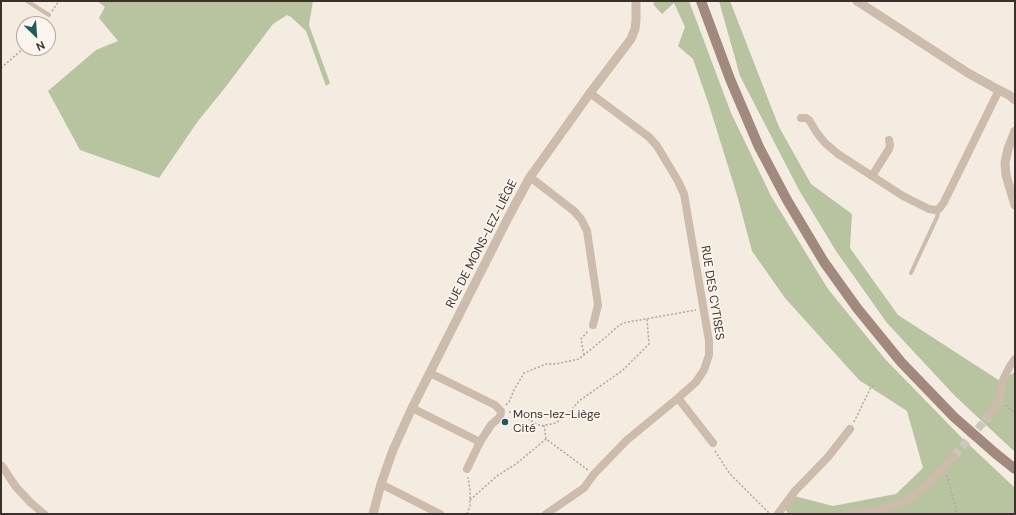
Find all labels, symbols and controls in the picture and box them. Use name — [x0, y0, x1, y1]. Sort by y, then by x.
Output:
north arrow — [16, 16, 56, 56]
text: N — [34, 38, 47, 54]
street label: RUE DE MONS-LEZ-LIÈGE — [443, 177, 521, 311]
street label: RUE DES CYTISES — [697, 245, 727, 341]
place label: Mons-lez-Liège Cité — [513, 408, 600, 436]
marker: Mons-lez-Liège Cité — [500, 417, 510, 427]

